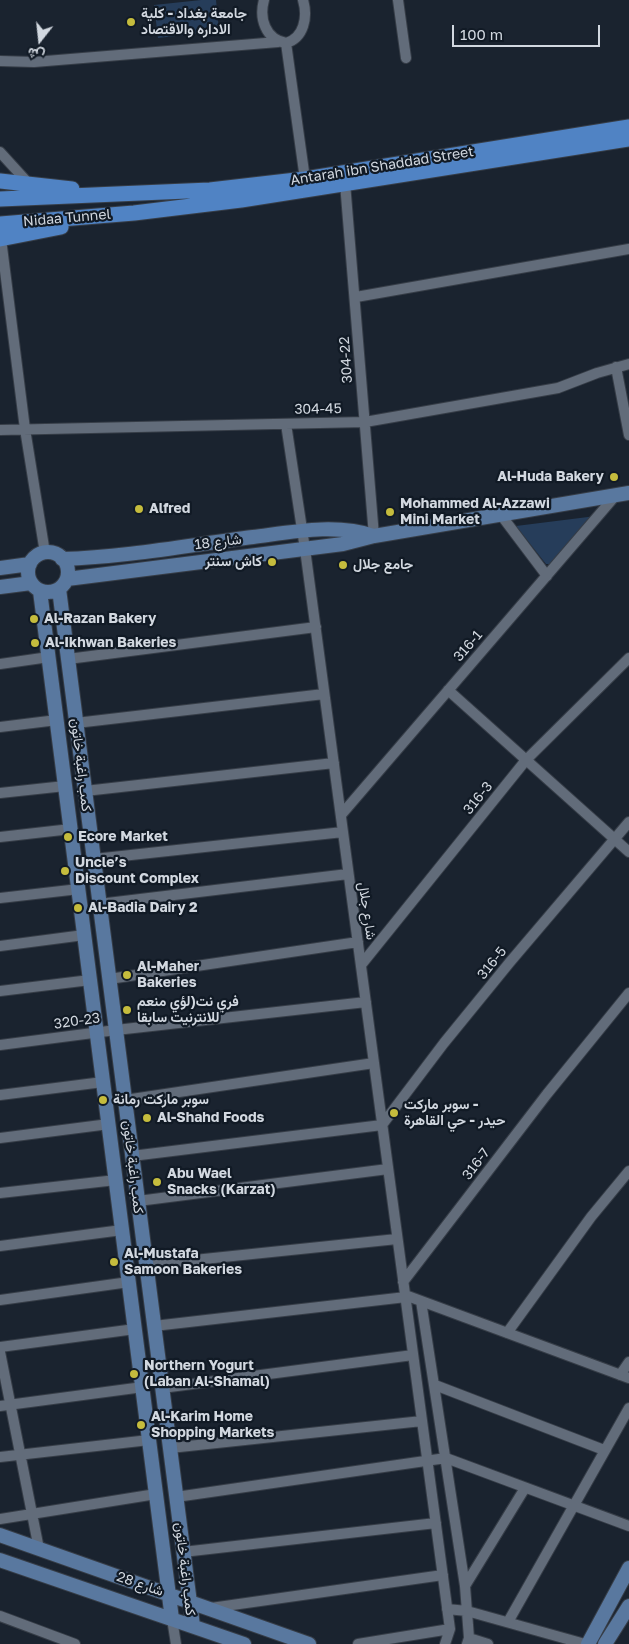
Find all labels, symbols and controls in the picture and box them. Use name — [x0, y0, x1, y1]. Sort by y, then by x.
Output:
place label: جامعة بغداد - كلية الاداره والاقتصاد — [141, 6, 247, 38]
north arrow — [15, 15, 65, 65]
scale bar — [454, 15, 602, 47]
marker: جامعة بغداد - كلية الاداره والاقتصاد — [125, 16, 137, 28]
text: 100 m — [460, 25, 503, 43]
text: ش — [25, 44, 46, 65]
street label: Antarah ibn Shaddad Street — [289, 143, 475, 189]
street label: Nidaa Tunnel — [22, 206, 112, 230]
street label: 304-22 — [336, 336, 356, 384]
street label: 304-45 — [294, 400, 342, 418]
place label: Al-Huda Bakery — [497, 469, 604, 485]
marker: Al-Huda Bakery — [608, 471, 620, 483]
place label: Mohammed Al-Azzawi Mini Market — [400, 496, 550, 528]
place label: Alfred — [149, 501, 190, 517]
marker: Alfred — [133, 503, 145, 515]
marker: Mohammed Al-Azzawi Mini Market — [384, 506, 396, 518]
street label: شارع 18 — [194, 531, 242, 553]
place label: كاش سنتر — [205, 554, 262, 570]
marker: كاش سنتر — [266, 556, 278, 568]
place label: جامع جلال — [353, 557, 413, 573]
marker: جامع جلال — [337, 559, 349, 571]
place label: Al-Razan Bakery — [44, 611, 157, 627]
marker: Al-Razan Bakery — [28, 613, 40, 625]
street label: 316-1 — [450, 627, 486, 665]
place label: Al-Ikhwan Bakeries — [45, 635, 176, 651]
marker: Al-Ikhwan Bakeries — [29, 637, 41, 649]
street label: كمب راغبة خاتون — [67, 717, 95, 813]
street label: 316-3 — [460, 778, 496, 818]
place label: Ecore Market — [78, 829, 168, 845]
marker: Ecore Market — [62, 831, 74, 843]
place label: Uncle’s Discount Complex — [75, 855, 199, 888]
marker: Uncle’s Discount Complex — [59, 865, 71, 877]
street label: شارع جلال — [355, 881, 379, 941]
place label: Al-Badia Dairy 2 — [88, 900, 198, 916]
marker: Al-Badia Dairy 2 — [72, 902, 84, 914]
street label: 316-5 — [474, 943, 510, 983]
place label: Al-Maher Bakeries — [137, 959, 199, 992]
marker: Al-Maher Bakeries — [121, 969, 133, 981]
place label: فري نت(لؤي منعم للانترنيت سابقا — [137, 994, 239, 1026]
marker: فري نت(لؤي منعم للانترنيت سابقا — [121, 1004, 133, 1016]
street label: 320-23 — [53, 1009, 101, 1033]
place label: سوبر ماركت رمانة — [113, 1092, 209, 1108]
marker: سوبر ماركت رمانة — [97, 1094, 109, 1106]
place label: سوبر ماركت - حيدر - حي القاهرة — [404, 1097, 506, 1130]
marker: سوبر ماركت - حيدر - حي القاهرة — [388, 1107, 400, 1119]
place label: Al-Shahd Foods — [157, 1110, 264, 1126]
marker: Al-Shahd Foods — [141, 1112, 153, 1124]
street label: كمب راغبة خاتون — [119, 1119, 147, 1215]
street label: 316-7 — [459, 1145, 493, 1183]
place label: Abu Wael Snacks (Karzat) — [167, 1166, 276, 1198]
marker: Abu Wael Snacks (Karzat) — [151, 1176, 163, 1188]
place label: Al-Mustafa Samoon Bakeries — [124, 1246, 242, 1278]
marker: Al-Mustafa Samoon Bakeries — [108, 1256, 120, 1268]
place label: Northern Yogurt (Laban Al-Shamal) — [144, 1358, 270, 1390]
marker: Northern Yogurt (Laban Al-Shamal) — [128, 1368, 140, 1380]
place label: Al-Karim Home Shopping Markets — [151, 1409, 274, 1441]
marker: Al-Karim Home Shopping Markets — [135, 1419, 147, 1431]
street label: كمب راغبة خاتون — [171, 1521, 199, 1617]
street label: شارع 28 — [114, 1568, 166, 1600]

